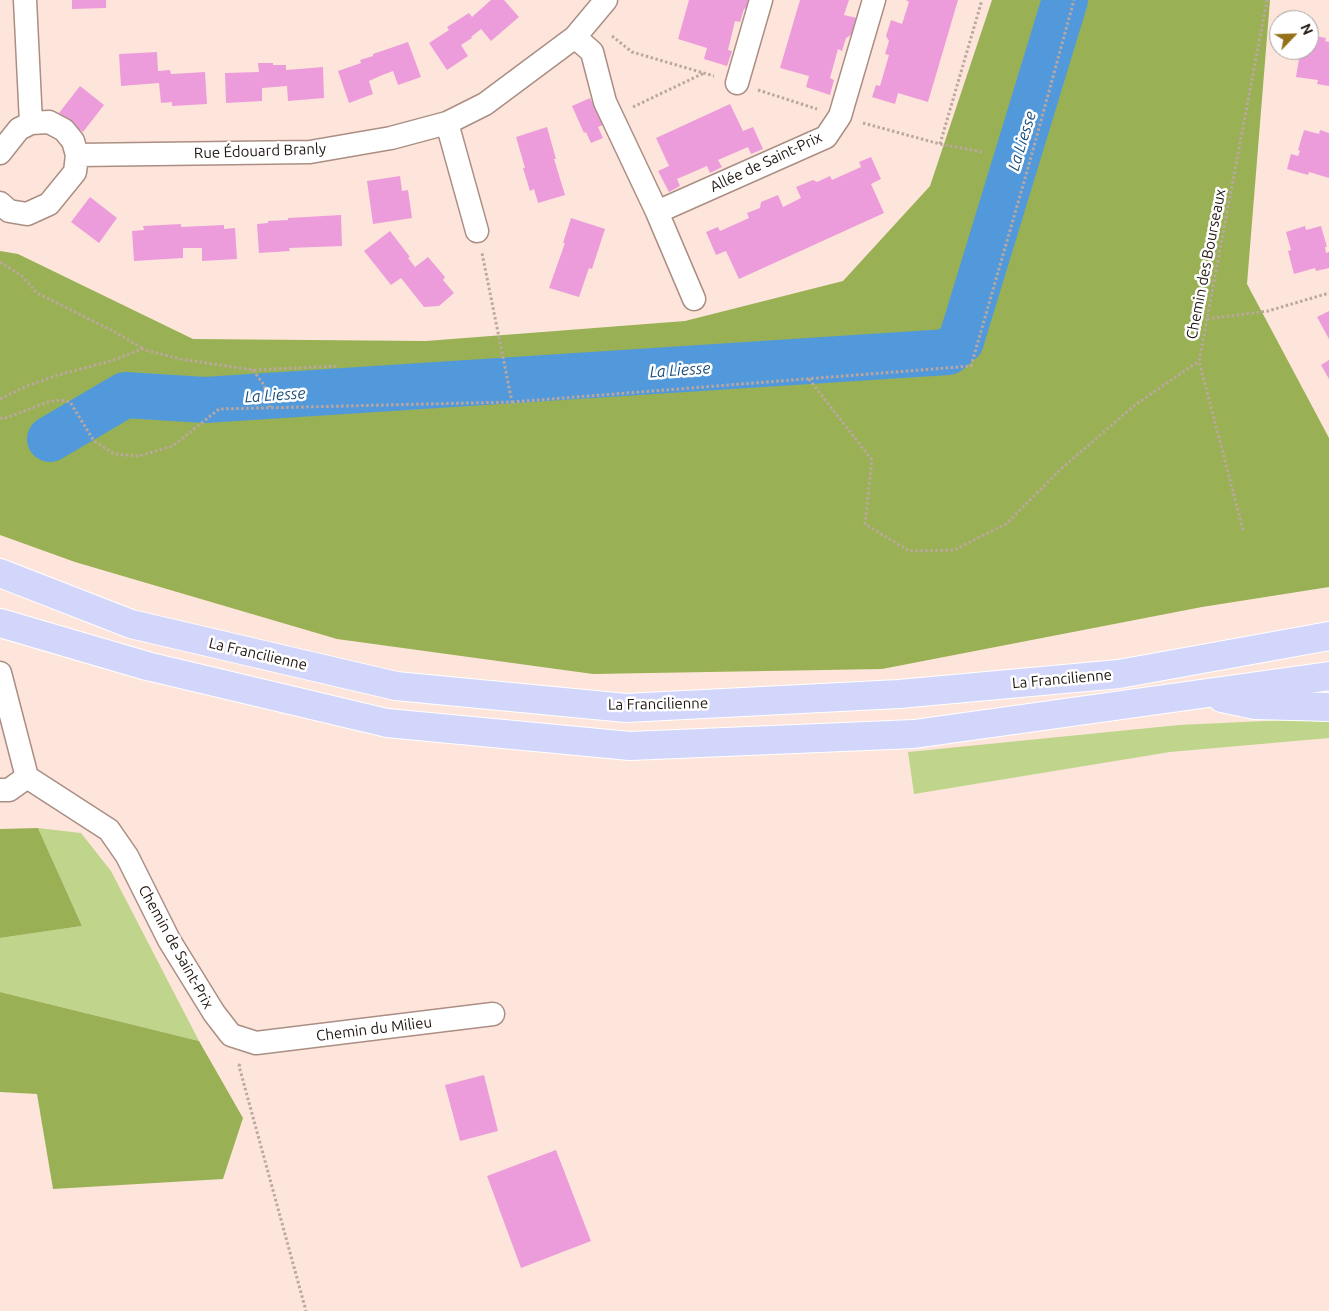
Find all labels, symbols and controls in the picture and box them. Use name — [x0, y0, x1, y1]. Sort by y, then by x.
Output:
north arrow — [1269, 10, 1319, 60]
text: N — [1297, 21, 1316, 37]
water label: La Liesse — [1004, 109, 1040, 173]
street label: Allée de Saint-Prix — [707, 128, 825, 196]
street label: Rue Édouard Branly — [194, 140, 326, 162]
street label: Chemin des Bourseaux — [1183, 187, 1229, 341]
water label: La Liesse — [649, 358, 711, 382]
water label: La Liesse — [244, 383, 306, 407]
street label: La Francilienne — [207, 634, 309, 674]
street label: La Francilienne — [1011, 666, 1113, 692]
street label: La Francilienne — [608, 694, 708, 714]
street label: Chemin de Saint-Prix — [135, 882, 217, 1012]
street label: Chemin du Milieu — [315, 1013, 433, 1045]

